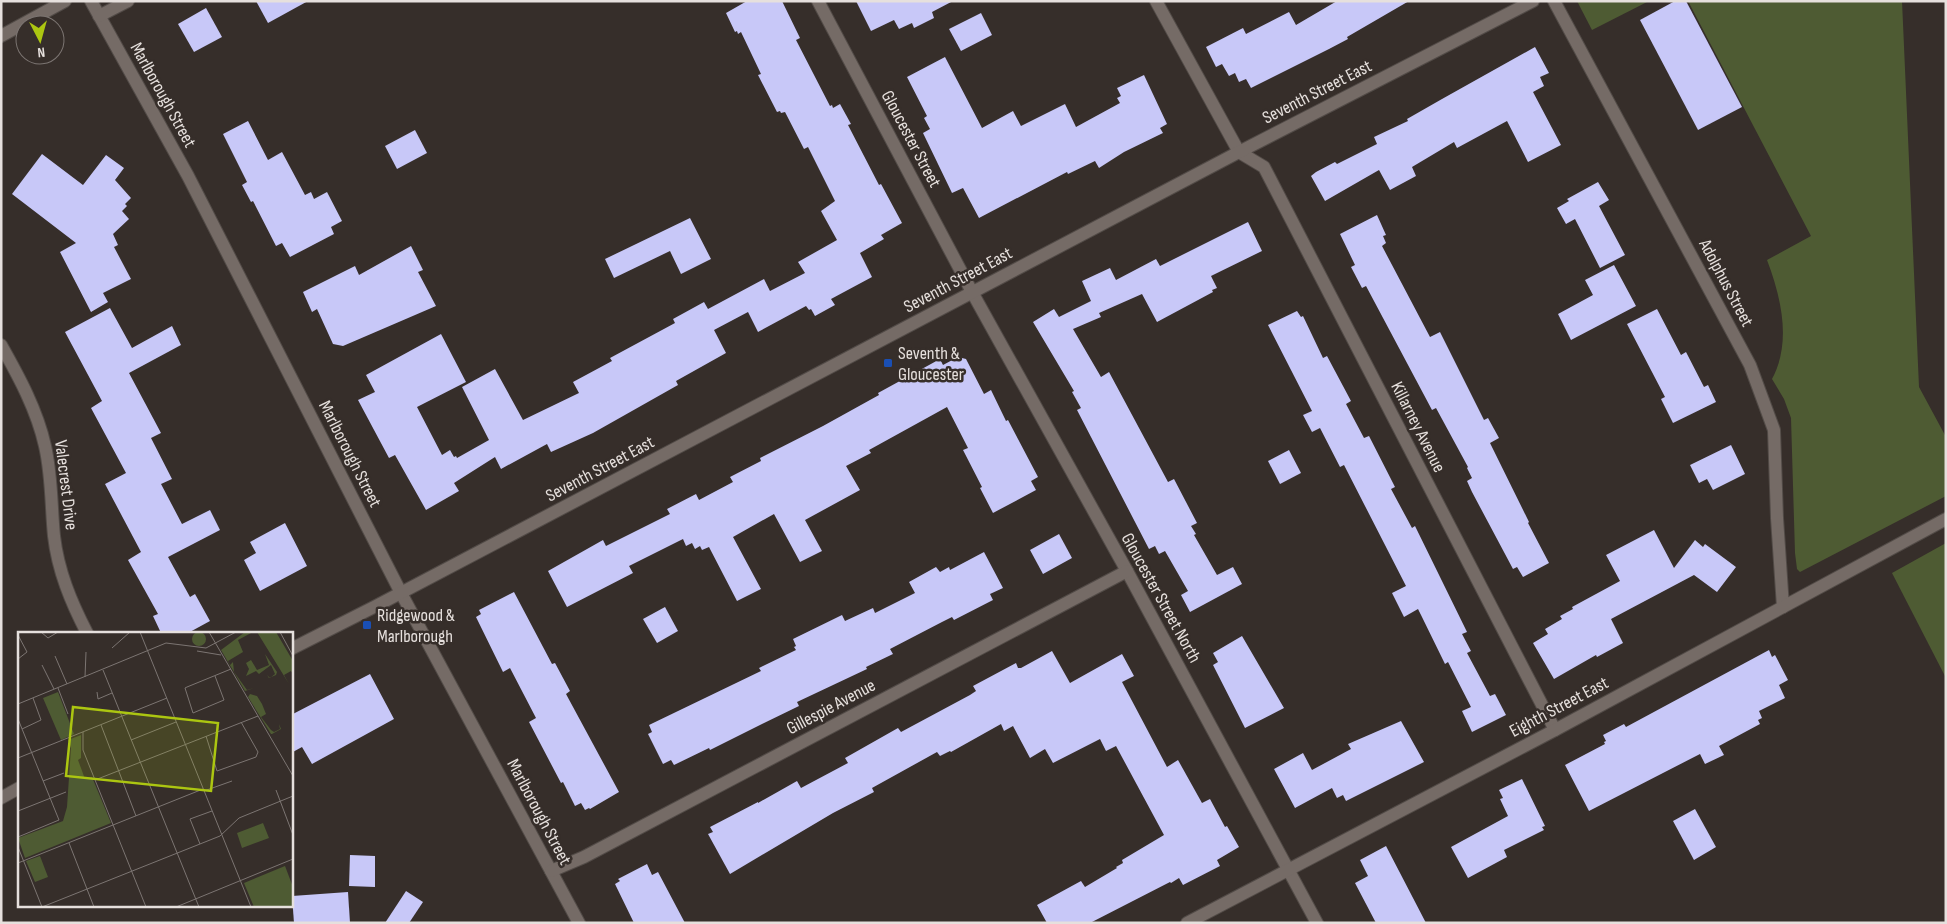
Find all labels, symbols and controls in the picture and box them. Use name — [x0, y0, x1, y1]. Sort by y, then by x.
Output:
north arrow — [15, 15, 65, 65]
street label: Marlborough Street — [126, 39, 201, 152]
text: N — [37, 44, 46, 61]
street label: Seventh Street East — [1259, 55, 1376, 129]
street label: Gloucester Street — [877, 87, 946, 192]
street label: Adolphus Street — [1694, 235, 1758, 331]
street label: Seventh Street East — [900, 242, 1016, 317]
place label: Seventh & Gloucester — [898, 343, 964, 385]
marker: Seventh & Gloucester — [882, 357, 894, 369]
street label: Killarney Avenue — [1386, 378, 1450, 476]
street label: Marlborough Street — [314, 397, 386, 511]
street label: Seventh Street East — [542, 431, 658, 506]
street label: Valecrest Drive — [50, 439, 82, 531]
street label: Gloucester Street North — [1117, 530, 1205, 666]
place label: Ridgewood & Marlborough — [377, 605, 455, 647]
marker: Ridgewood & Marlborough — [361, 619, 373, 631]
inset map — [18, 632, 292, 906]
street label: Eighth Street East — [1506, 672, 1612, 742]
street label: Gillespie Avenue — [783, 675, 879, 739]
street label: Marlborough Street — [502, 756, 576, 869]

